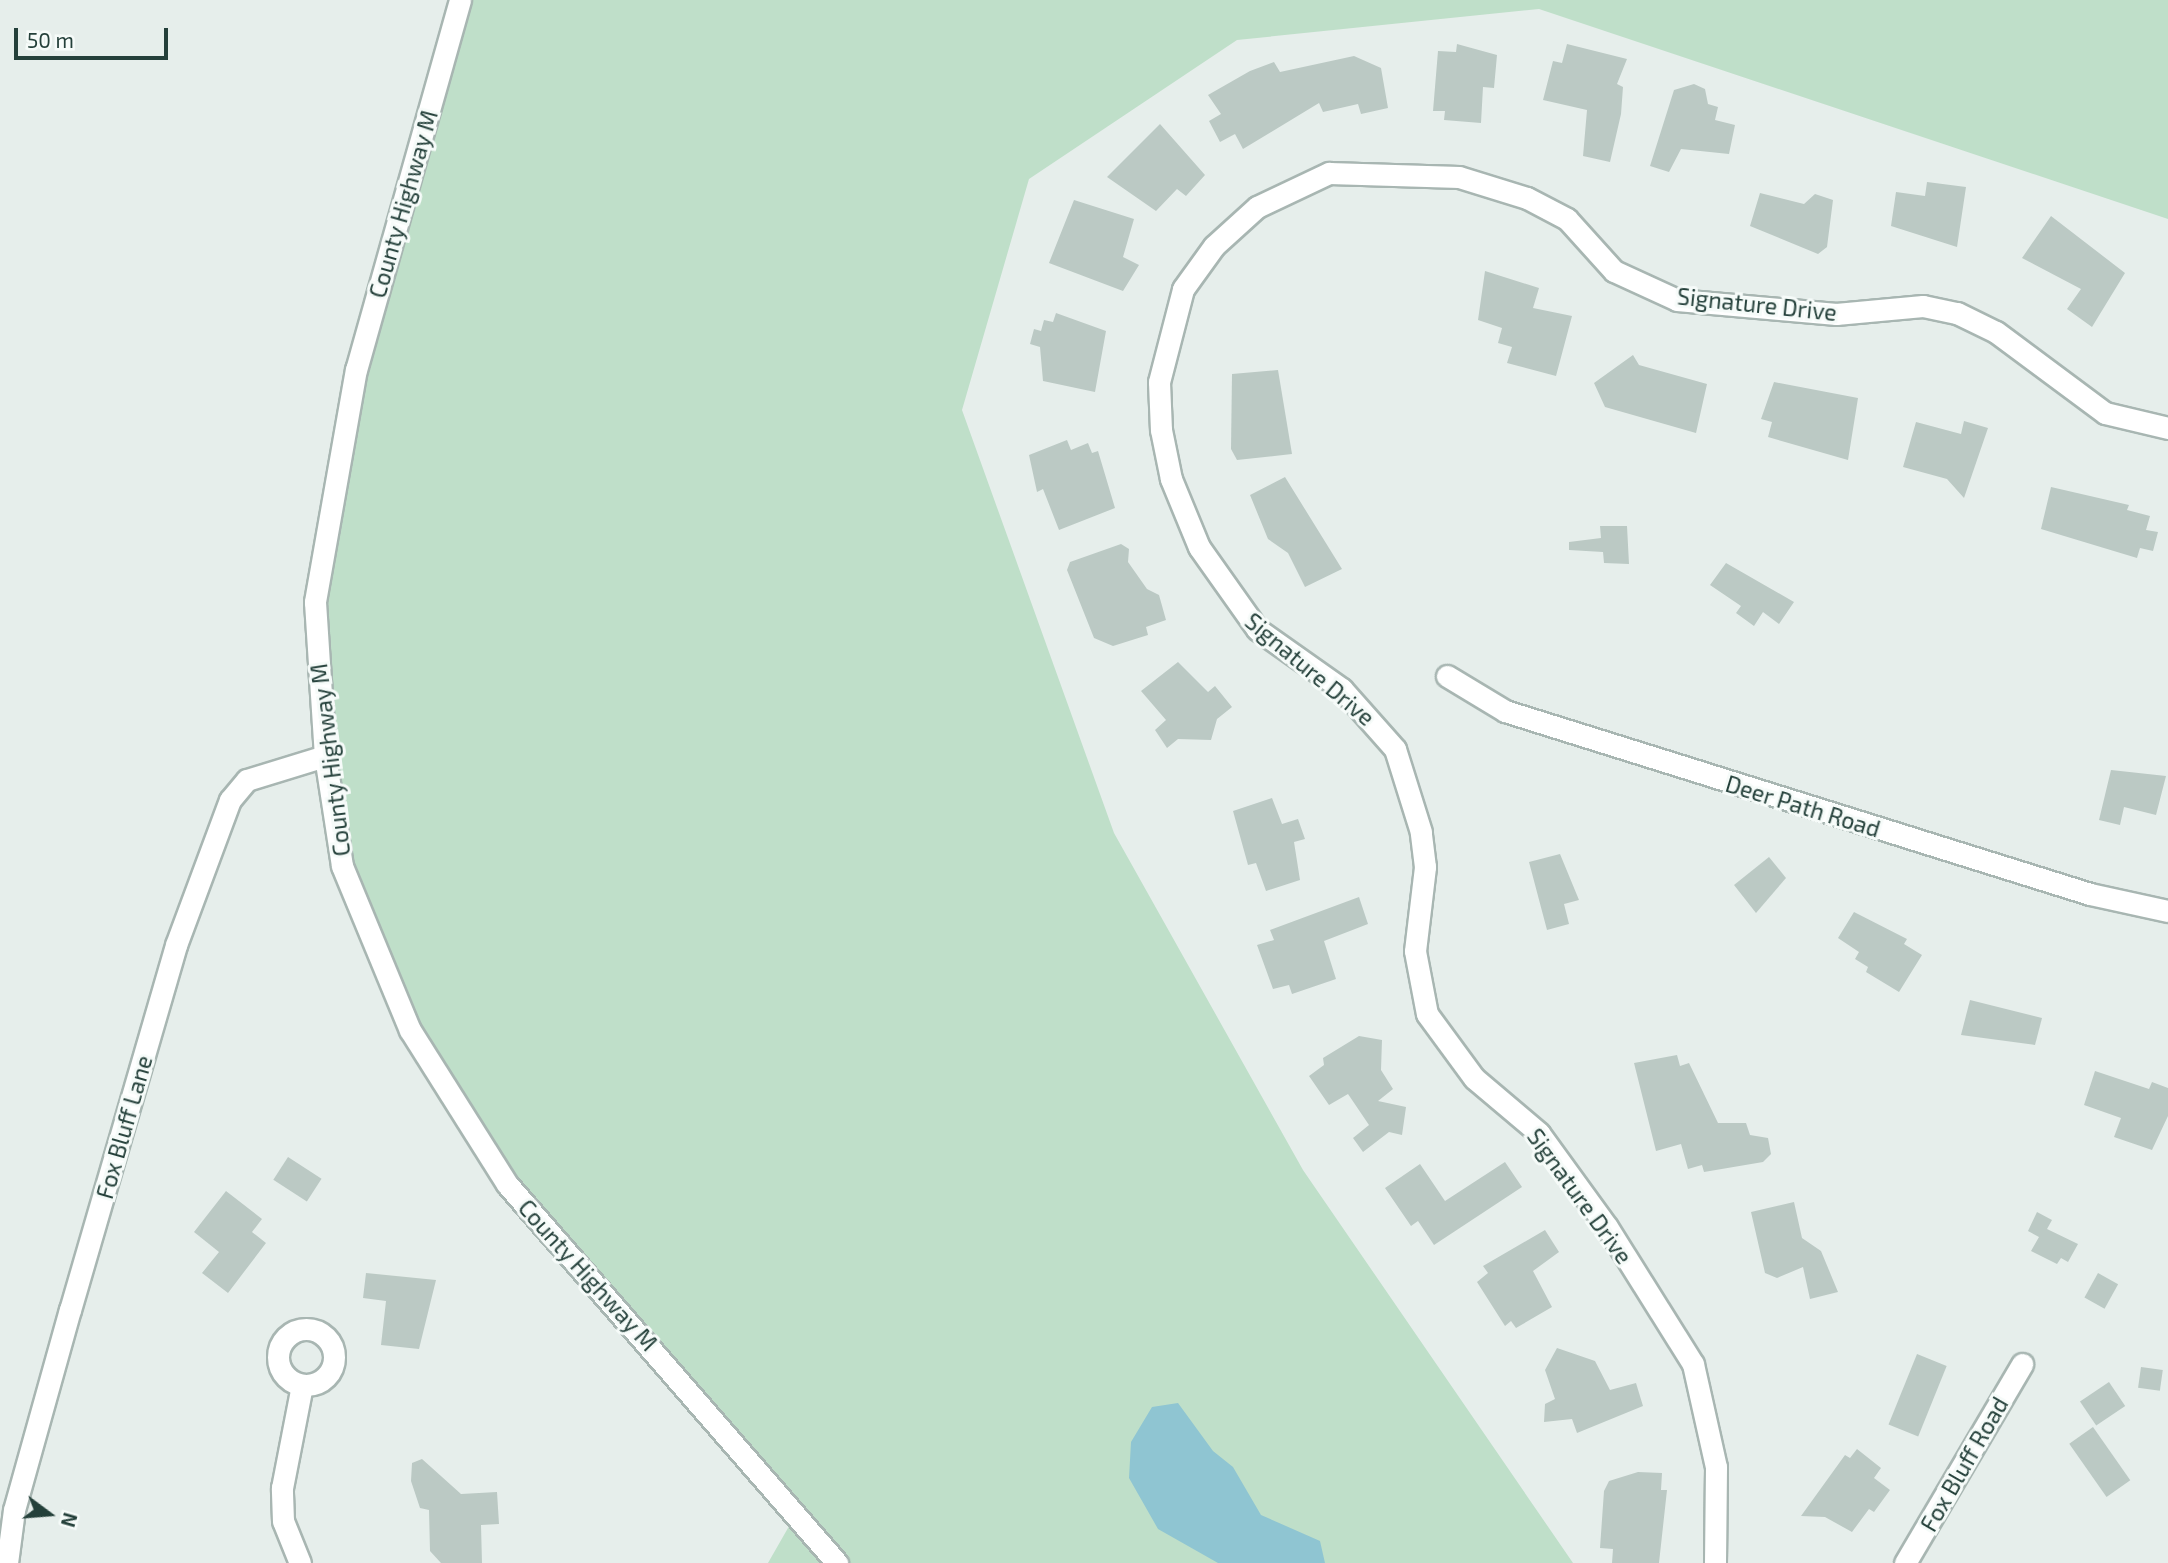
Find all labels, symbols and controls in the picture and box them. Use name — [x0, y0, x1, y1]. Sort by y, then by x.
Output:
scale bar — [18, 14, 172, 58]
text: 50 m — [27, 27, 74, 52]
street label: County Highway M — [363, 106, 443, 302]
street label: Signature Drive — [1676, 282, 1838, 326]
street label: Signature Drive — [1240, 607, 1380, 731]
street label: County Highway M — [304, 662, 356, 858]
street label: Deer Path Road — [1722, 769, 1884, 843]
street label: Fox Bluff Lane — [90, 1052, 158, 1202]
street label: Signature Drive — [1522, 1123, 1638, 1269]
street label: County Highway M — [513, 1193, 663, 1357]
street label: Fox Bluff Road — [1914, 1392, 2014, 1536]
north arrow — [14, 1479, 84, 1549]
text: N — [57, 1510, 83, 1530]

